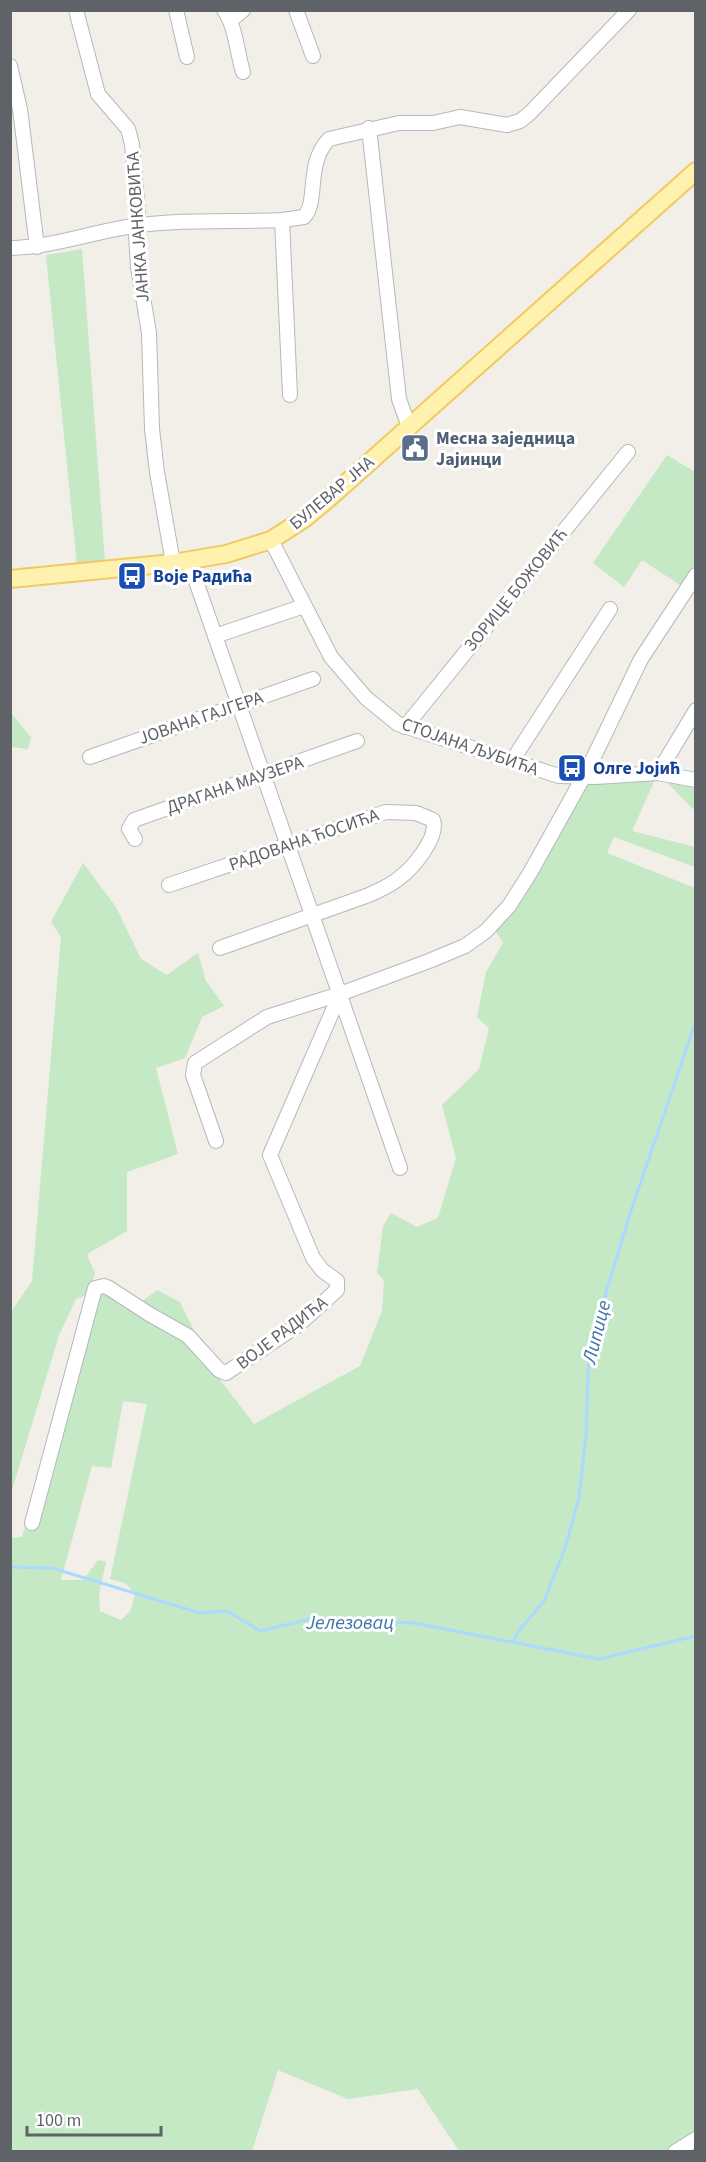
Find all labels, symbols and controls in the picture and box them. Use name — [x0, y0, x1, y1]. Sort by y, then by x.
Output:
street label: ЈАНКА ЈАНКОВИЋА — [120, 151, 156, 303]
place label: Месна заједница Јајинци — [436, 426, 575, 472]
public building icon: Месна заједница Јајинци — [399, 432, 431, 464]
street label: БУЛЕВАР ЈНА — [284, 450, 380, 536]
street label: ЗОРИЦЕ БОЖОВИЋ — [458, 523, 574, 657]
bus stop icon: Воје Радића — [116, 560, 148, 592]
place label: Воје Радића — [153, 564, 252, 589]
street label: ЈОВАНА ГАЈГЕРА — [135, 685, 267, 751]
street label: СТОЈАНА ЉУБИЋА — [398, 712, 542, 782]
street label: ДРАГАНА МАУЗЕРА — [163, 750, 307, 820]
bus stop icon: Олге Јојић — [556, 752, 588, 784]
place label: Олге Јојић — [593, 756, 680, 781]
street label: РАДОВАНА ЋОСИЋА — [226, 803, 382, 877]
street label: ВОЈЕ РАДИЋА — [231, 1290, 333, 1376]
water label: Липице — [575, 1297, 618, 1368]
water label: Јелезовац — [305, 1609, 394, 1637]
scale bar — [27, 2099, 160, 2137]
text: 100 m — [36, 2108, 81, 2133]

